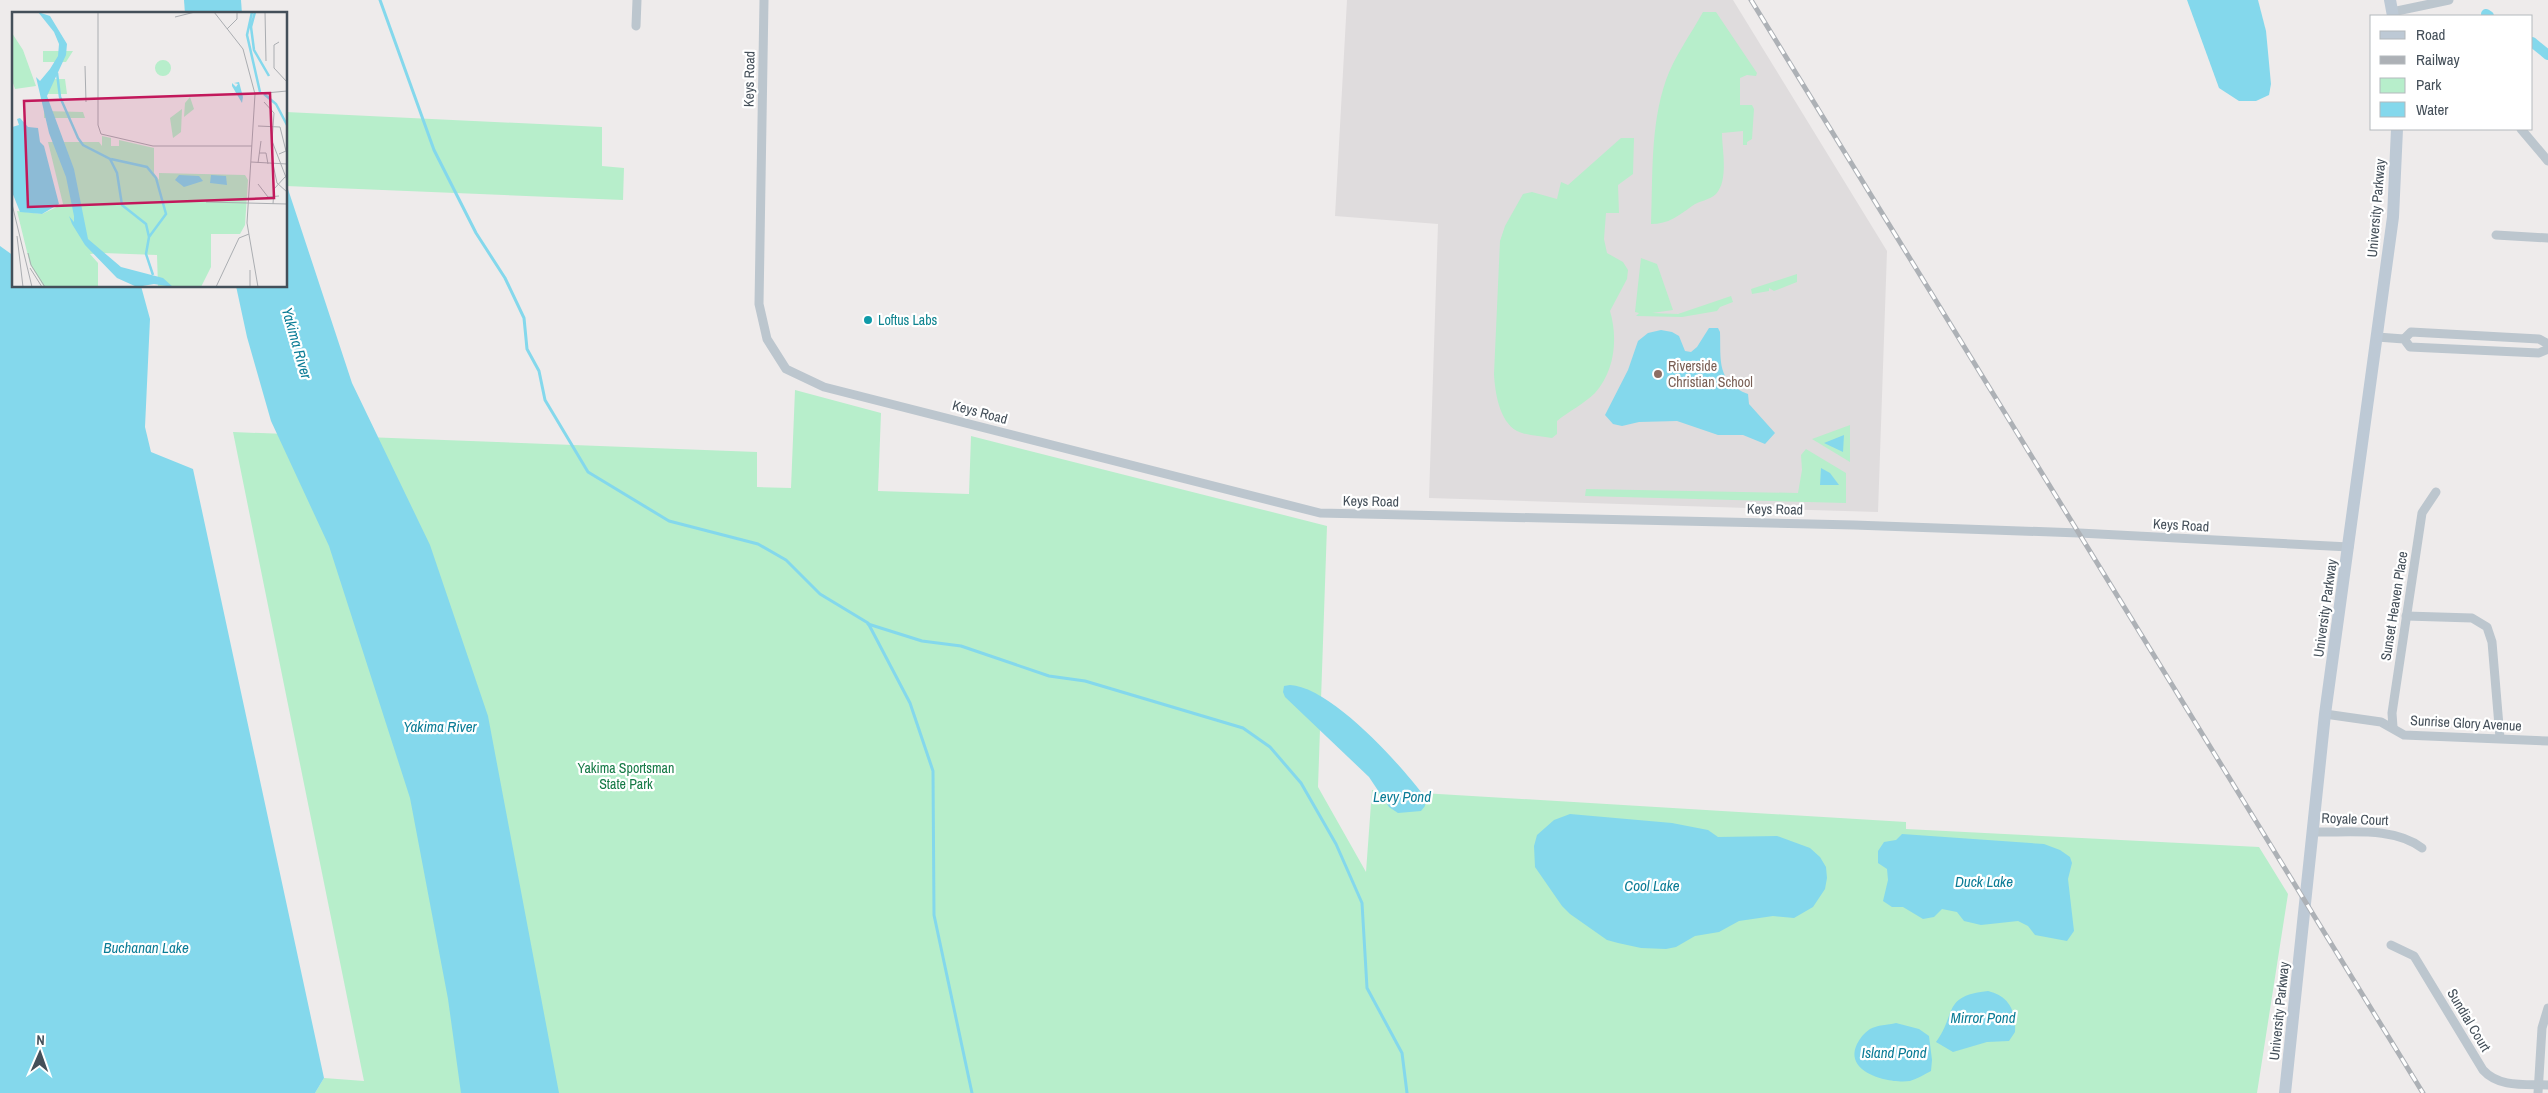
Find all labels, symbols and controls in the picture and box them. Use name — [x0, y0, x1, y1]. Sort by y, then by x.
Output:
inset map — [12, 12, 288, 288]
legend — [2370, 15, 2533, 130]
text: Road — [2416, 24, 2445, 45]
text: Railway — [2416, 49, 2461, 70]
street label: Keys Road — [740, 51, 758, 107]
text: Park — [2416, 74, 2442, 95]
text: Water — [2416, 99, 2448, 120]
street label: University Parkway — [2363, 158, 2389, 258]
water label: Yakima River — [277, 305, 317, 382]
place label: Loftus Labs — [878, 311, 938, 329]
marker: Loftus Labs — [862, 314, 874, 326]
place label: Riverside Christian School — [1668, 357, 1753, 391]
marker: Riverside Christian School — [1652, 368, 1664, 380]
street label: Keys Road — [951, 396, 1009, 428]
street label: Keys Road — [1343, 492, 1399, 510]
street label: Keys Road — [1747, 500, 1803, 518]
street label: Keys Road — [2152, 515, 2210, 535]
street label: Sunset Heaven Place — [2376, 550, 2412, 662]
street label: University Parkway — [2309, 558, 2341, 658]
street label: Sunrise Glory Avenue — [2410, 711, 2522, 735]
water label: Yakima River — [403, 716, 478, 737]
park label: Yakima Sportsman State Park — [578, 759, 674, 793]
water label: Levy Pond — [1373, 786, 1431, 807]
street label: Royale Court — [2321, 809, 2389, 829]
water label: Duck Lake — [1955, 871, 2013, 892]
water label: Cool Lake — [1624, 875, 1680, 896]
water label: Buchanan Lake — [103, 937, 189, 958]
street label: University Parkway — [2265, 961, 2293, 1061]
street label: Sundial Court — [2443, 985, 2495, 1055]
water label: Mirror Pond — [1951, 1007, 2016, 1028]
north arrow — [15, 1028, 65, 1078]
text: N — [36, 1031, 45, 1049]
water label: Island Pond — [1862, 1042, 1927, 1063]

